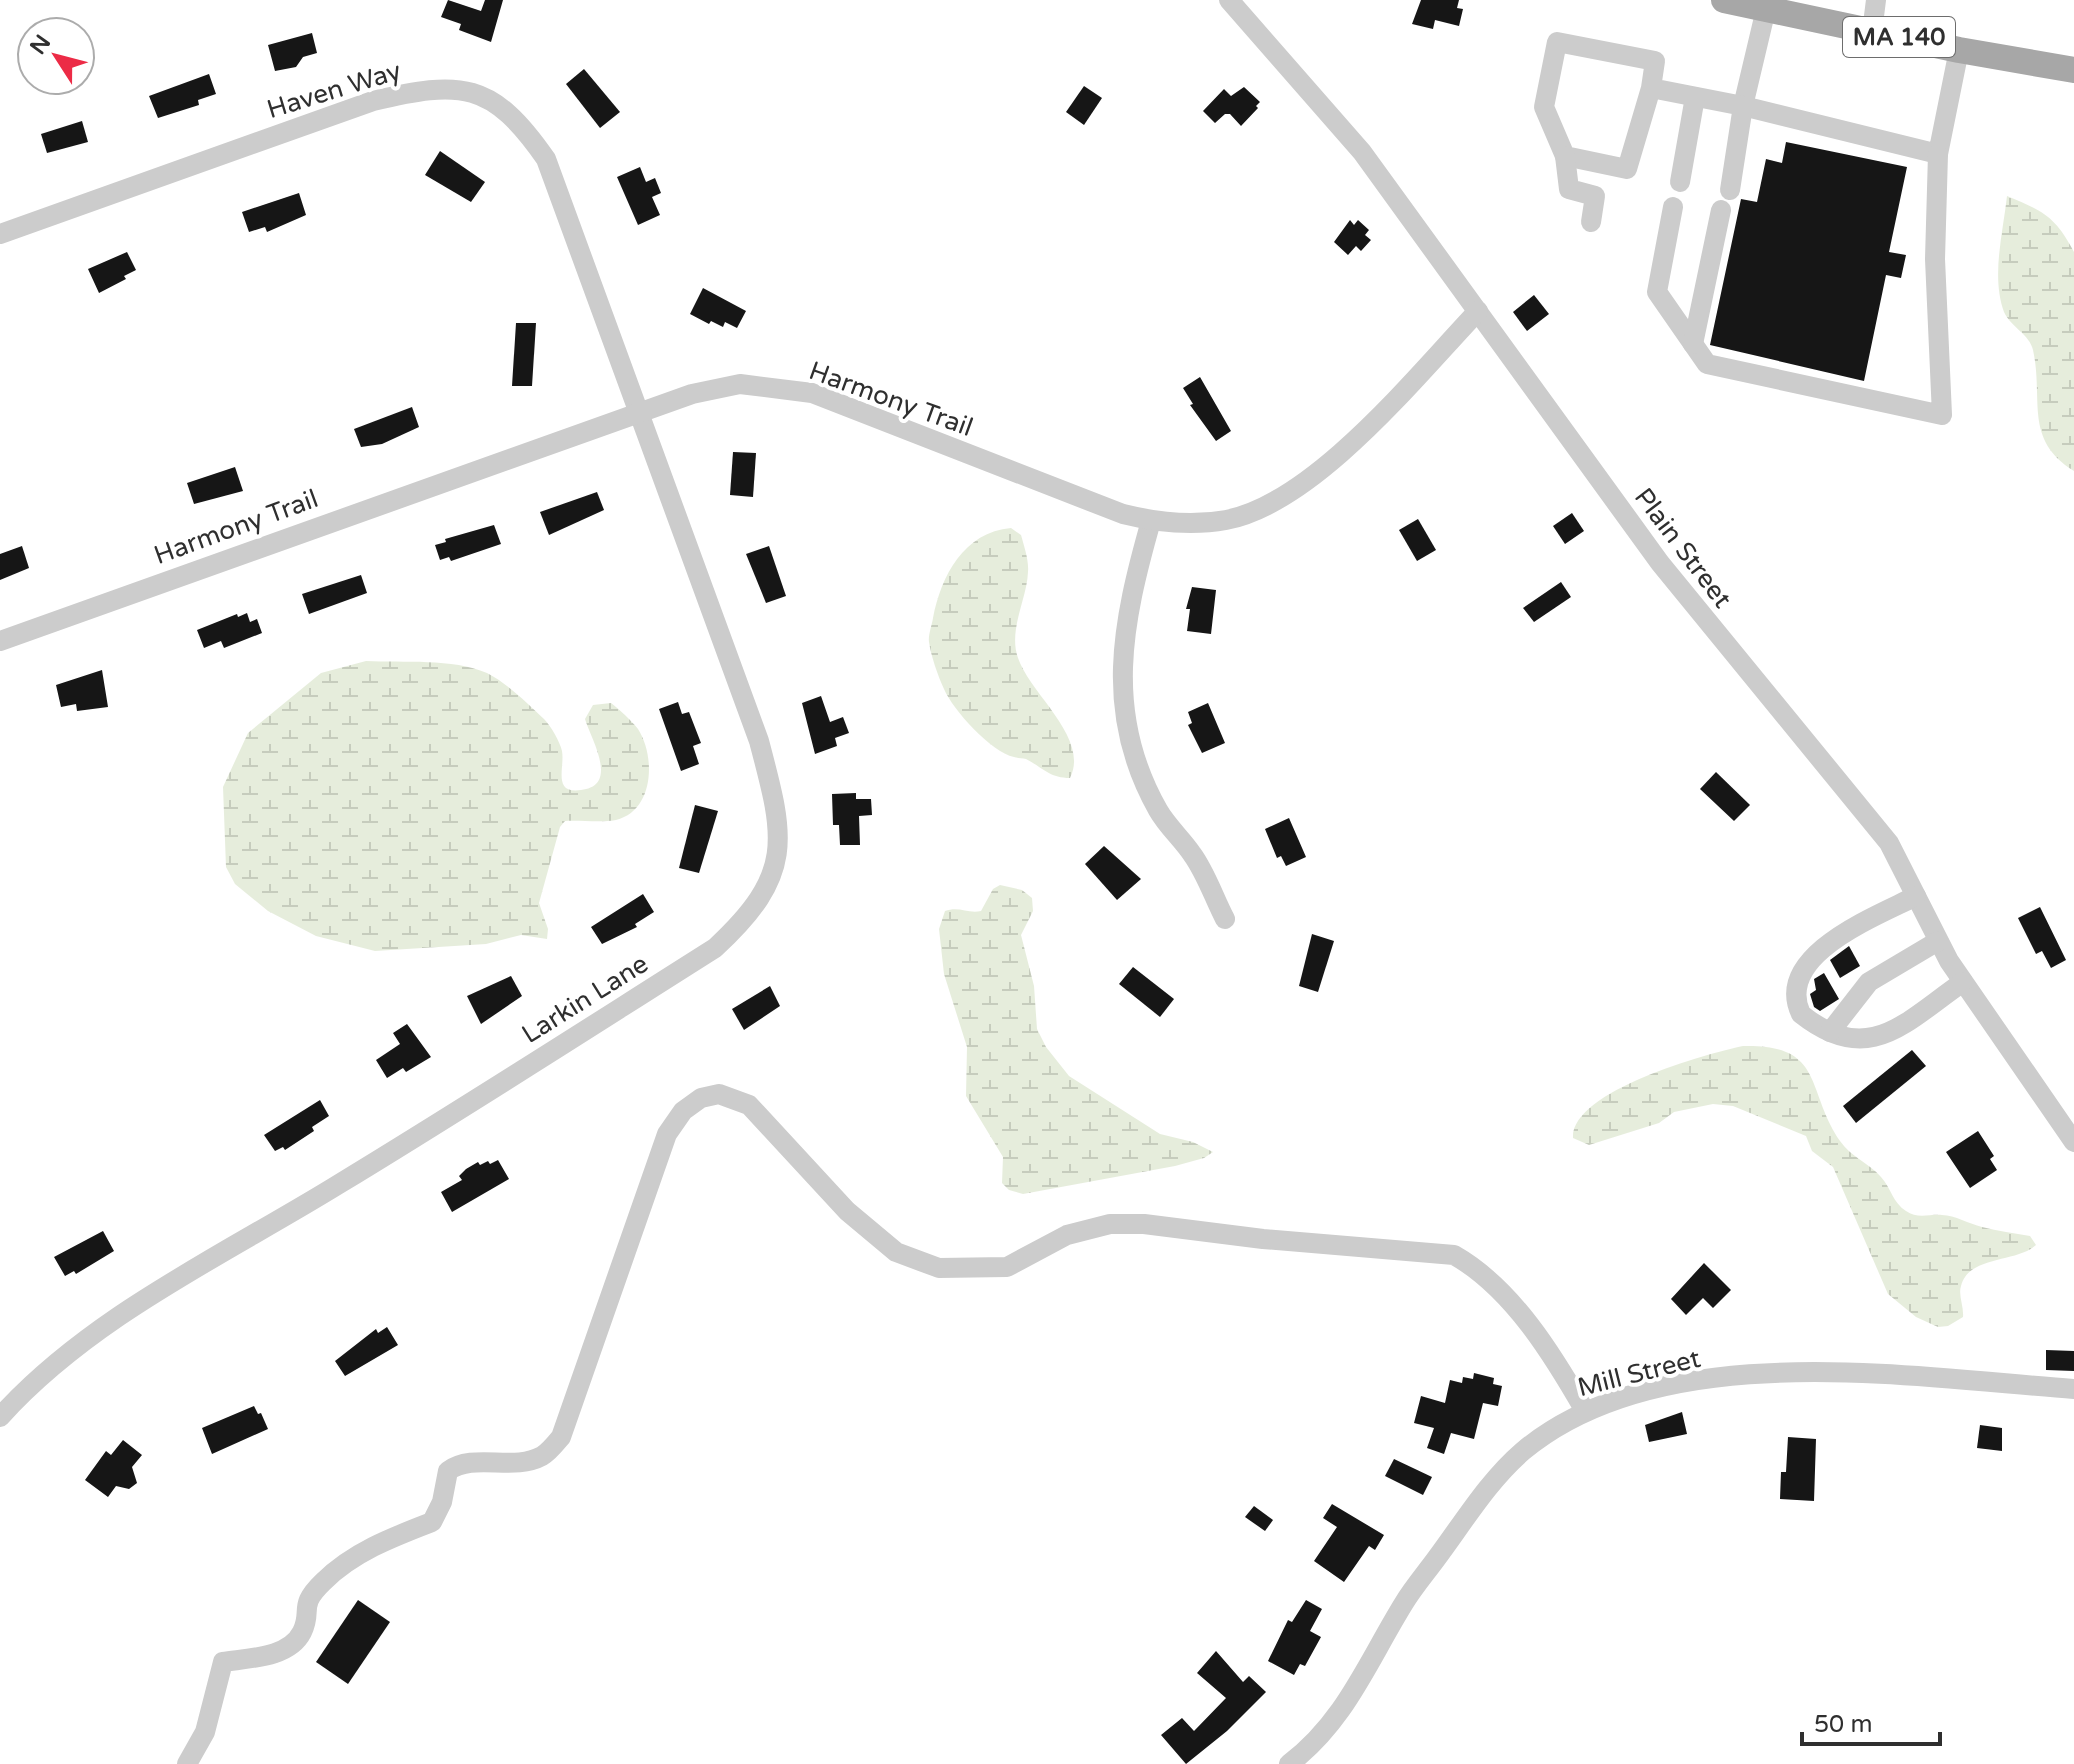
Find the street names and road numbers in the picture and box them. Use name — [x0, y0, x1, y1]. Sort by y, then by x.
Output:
road number: MA 140 — [1843, 17, 1955, 57]
street label: Haven Way — [263, 55, 405, 125]
street label: Harmony Trail — [805, 355, 977, 443]
street label: Plain Street — [1628, 482, 1738, 614]
street label: Harmony Trail — [150, 483, 322, 571]
street label: Larkin Lane — [516, 948, 654, 1050]
street label: Mill Street — [1574, 1343, 1704, 1403]

